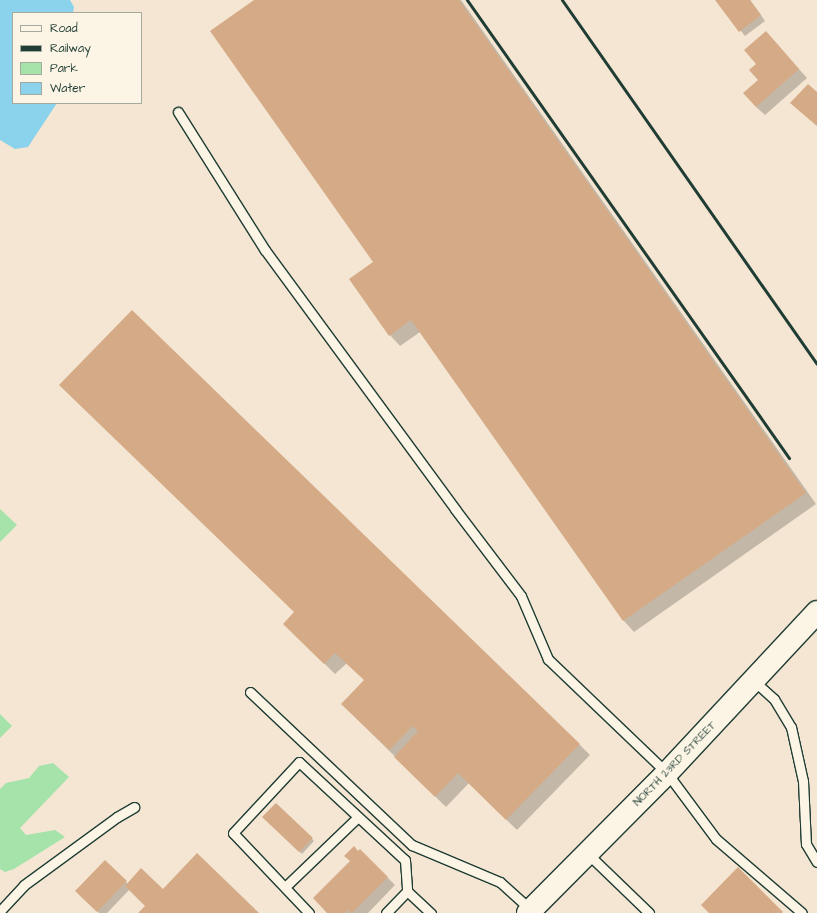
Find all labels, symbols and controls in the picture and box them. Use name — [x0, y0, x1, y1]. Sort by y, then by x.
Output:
legend — [12, 12, 142, 104]
text: Road — [50, 20, 78, 37]
text: Railway — [50, 40, 91, 57]
text: Park — [50, 60, 78, 77]
text: Water — [50, 80, 85, 97]
street label: NORTH 23RD STREET — [631, 719, 719, 809]

